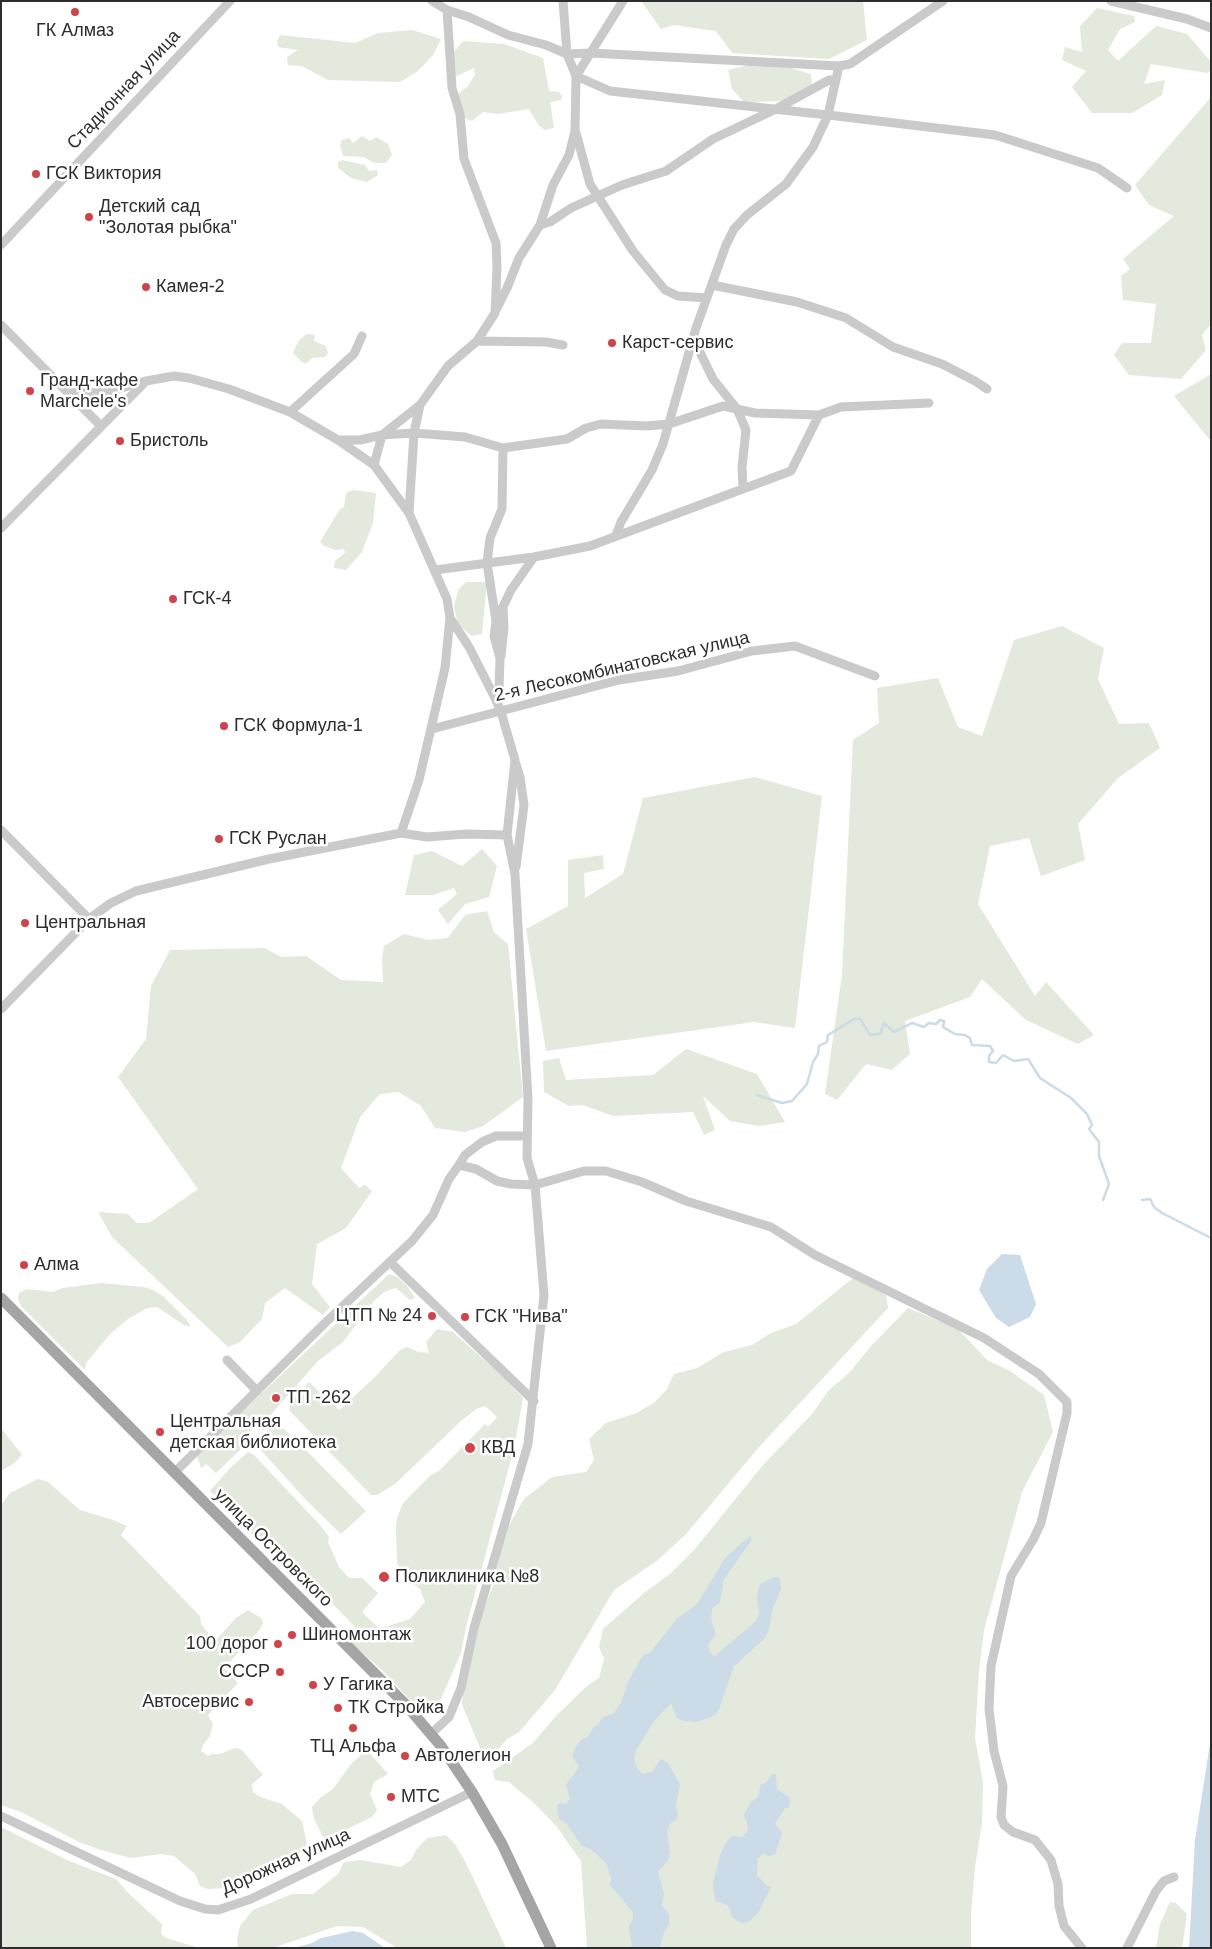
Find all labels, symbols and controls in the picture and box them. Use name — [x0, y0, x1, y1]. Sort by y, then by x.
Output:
marker: ГК Алмаз — [69, 6, 81, 18]
place label: ГК Алмаз — [36, 20, 114, 42]
street label: Стадионная улица — [63, 26, 185, 154]
place label: ГСК Виктория — [46, 163, 161, 185]
marker: ГСК Виктория — [30, 168, 42, 180]
place label: Детский сад "Золотая рыбка" — [99, 196, 237, 238]
marker: Детский сад "Золотая рыбка" — [83, 211, 95, 223]
place label: Камея-2 — [156, 276, 225, 298]
marker: Камея-2 — [140, 281, 152, 293]
place label: Карст-сервис — [622, 332, 733, 354]
marker: Карст-сервис — [606, 337, 618, 349]
place label: Гранд-кафе Marchele's — [40, 370, 138, 412]
marker: Гранд-кафе Marchele's — [24, 385, 36, 397]
place label: Бристоль — [130, 430, 208, 452]
marker: Бристоль — [114, 435, 126, 447]
place label: ГСК-4 — [183, 588, 231, 610]
marker: ГСК-4 — [167, 593, 179, 605]
street label: 2-я Лесокомбинатовская улица — [492, 627, 752, 707]
place label: ГСК Формула-1 — [234, 715, 363, 737]
marker: ГСК Формула-1 — [218, 720, 230, 732]
place label: ГСК Руслан — [229, 828, 327, 850]
marker: ГСК Руслан — [213, 833, 225, 845]
place label: Центральная — [35, 912, 146, 934]
marker: Центральная — [19, 917, 31, 929]
place label: Алма — [34, 1254, 79, 1276]
marker: Алма — [18, 1259, 30, 1271]
place label: ЦТП № 24 — [335, 1305, 422, 1327]
place label: ГСК "Нива" — [475, 1306, 568, 1328]
marker: ЦТП № 24 — [426, 1310, 438, 1322]
marker: ГСК "Нива" — [459, 1311, 471, 1323]
place label: ТП -262 — [286, 1387, 351, 1409]
marker: ТП -262 — [270, 1392, 282, 1404]
place label: Центральная детская библиотека — [170, 1411, 336, 1454]
marker: Центральная детская библиотека — [154, 1426, 166, 1438]
place label: КВД — [481, 1437, 515, 1459]
marker: КВД — [463, 1441, 477, 1455]
street label: улица Островского — [209, 1484, 337, 1612]
place label: Поликлиника №8 — [395, 1566, 539, 1588]
marker: Поликлиника №8 — [377, 1570, 391, 1584]
place label: Шиномонтаж — [302, 1624, 411, 1646]
marker: Шиномонтаж — [286, 1629, 298, 1641]
place label: 100 дорог — [186, 1633, 268, 1655]
marker: 100 дорог — [272, 1638, 284, 1650]
place label: СССР — [219, 1661, 270, 1683]
marker: СССР — [274, 1666, 286, 1678]
place label: У Гагика — [323, 1674, 393, 1696]
marker: У Гагика — [307, 1679, 319, 1691]
place label: Автосервис — [142, 1691, 239, 1713]
marker: Автосервис — [243, 1696, 255, 1708]
place label: ТК Стройка — [348, 1697, 444, 1719]
marker: ТК Стройка — [332, 1702, 344, 1714]
marker: ТЦ Альфа — [347, 1722, 359, 1734]
place label: ТЦ Альфа — [310, 1736, 396, 1758]
place label: Автолегион — [415, 1745, 511, 1767]
marker: Автолегион — [399, 1750, 411, 1762]
place label: МТС — [401, 1786, 440, 1808]
marker: МТС — [385, 1791, 397, 1803]
street label: Дорожная улица — [218, 1824, 354, 1900]

